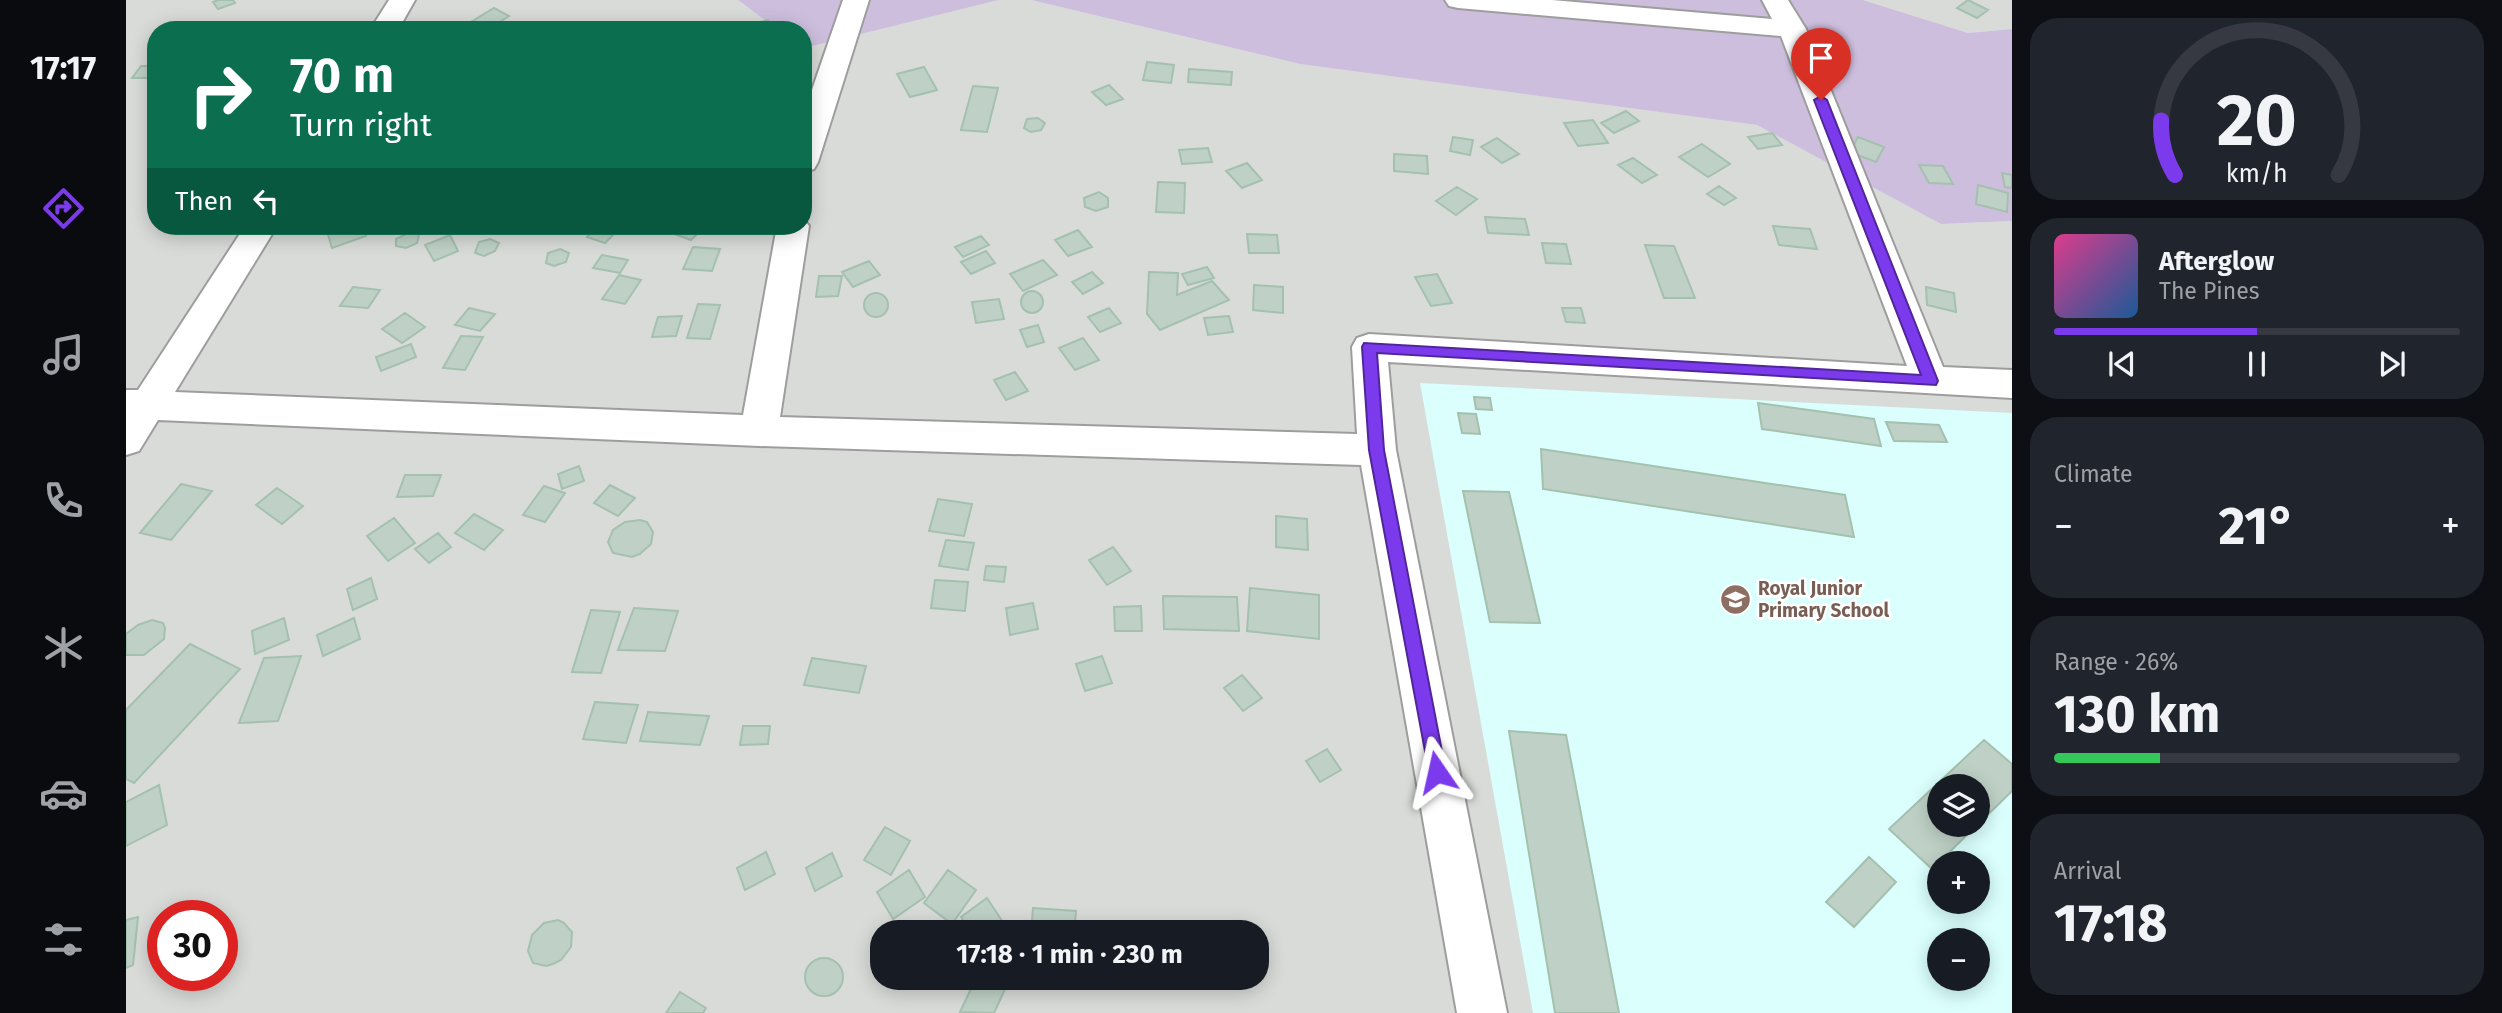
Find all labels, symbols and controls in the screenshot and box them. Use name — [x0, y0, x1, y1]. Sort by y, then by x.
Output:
pin — [1791, 28, 1851, 100]
icon: arrive — [1802, 39, 1840, 77]
text: 70 m — [290, 46, 394, 105]
text: 17:17 — [30, 49, 96, 87]
icon: right — [175, 49, 266, 140]
text: 20 — [2217, 77, 2297, 164]
text: Turn right — [290, 106, 432, 144]
text: km/h — [2226, 159, 2288, 189]
icon: left — [247, 182, 285, 220]
icon: directions — [39, 184, 88, 233]
text: Then — [175, 186, 233, 217]
text: Afterglow — [2159, 246, 2274, 277]
text: The Pines — [2159, 277, 2260, 305]
icon: music — [39, 330, 88, 379]
icon: previous — [2103, 345, 2141, 383]
icon: pause — [2238, 345, 2276, 383]
icon: next — [2373, 345, 2411, 383]
text: Climate — [2054, 460, 2133, 488]
icon: phone — [39, 476, 88, 525]
text: 21° — [2219, 495, 2296, 558]
text: − — [2054, 503, 2073, 549]
text: + — [2441, 503, 2460, 549]
place label: Royal Junior Primary School — [1758, 577, 1890, 622]
school or university icon: Royal Junior Primary School — [1718, 582, 1752, 616]
icon: climate — [39, 623, 88, 672]
text: Range · 26% — [2054, 648, 2178, 676]
text: 130 km — [2054, 683, 2221, 746]
position arrow — [1400, 735, 1474, 809]
icon: car — [39, 769, 88, 818]
map controls — [1927, 774, 1990, 991]
button: layers — [1927, 774, 1990, 837]
button: + — [1927, 851, 1990, 914]
text: Arrival — [2054, 857, 2121, 885]
text: 17:18 — [2054, 892, 2168, 955]
speed limit sign: 30 — [147, 900, 238, 991]
icon: filters — [39, 915, 88, 964]
button: − — [1927, 928, 1990, 991]
text: 17:18 · 1 min · 230 m — [956, 939, 1183, 970]

